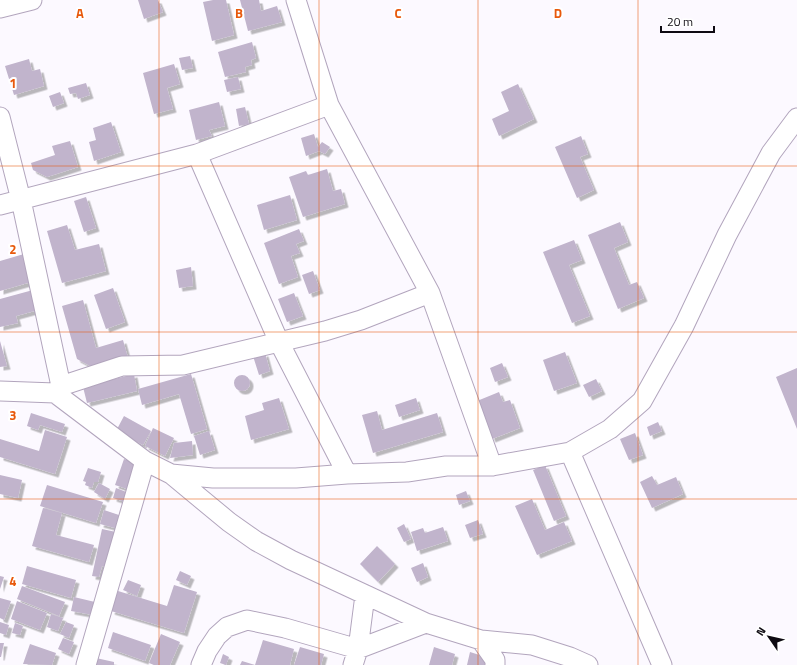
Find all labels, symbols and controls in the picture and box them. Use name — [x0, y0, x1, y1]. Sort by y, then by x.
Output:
text: A — [76, 3, 84, 23]
text: B — [235, 3, 243, 23]
text: C — [394, 3, 402, 23]
text: D — [554, 3, 562, 23]
scale bar — [661, 8, 714, 34]
text: 20 m — [667, 12, 693, 31]
text: 1 — [9, 73, 17, 93]
text: 2 — [9, 239, 17, 259]
text: 3 — [9, 405, 17, 425]
text: 4 — [9, 571, 17, 591]
north arrow — [749, 617, 789, 657]
text: N — [752, 624, 769, 639]

